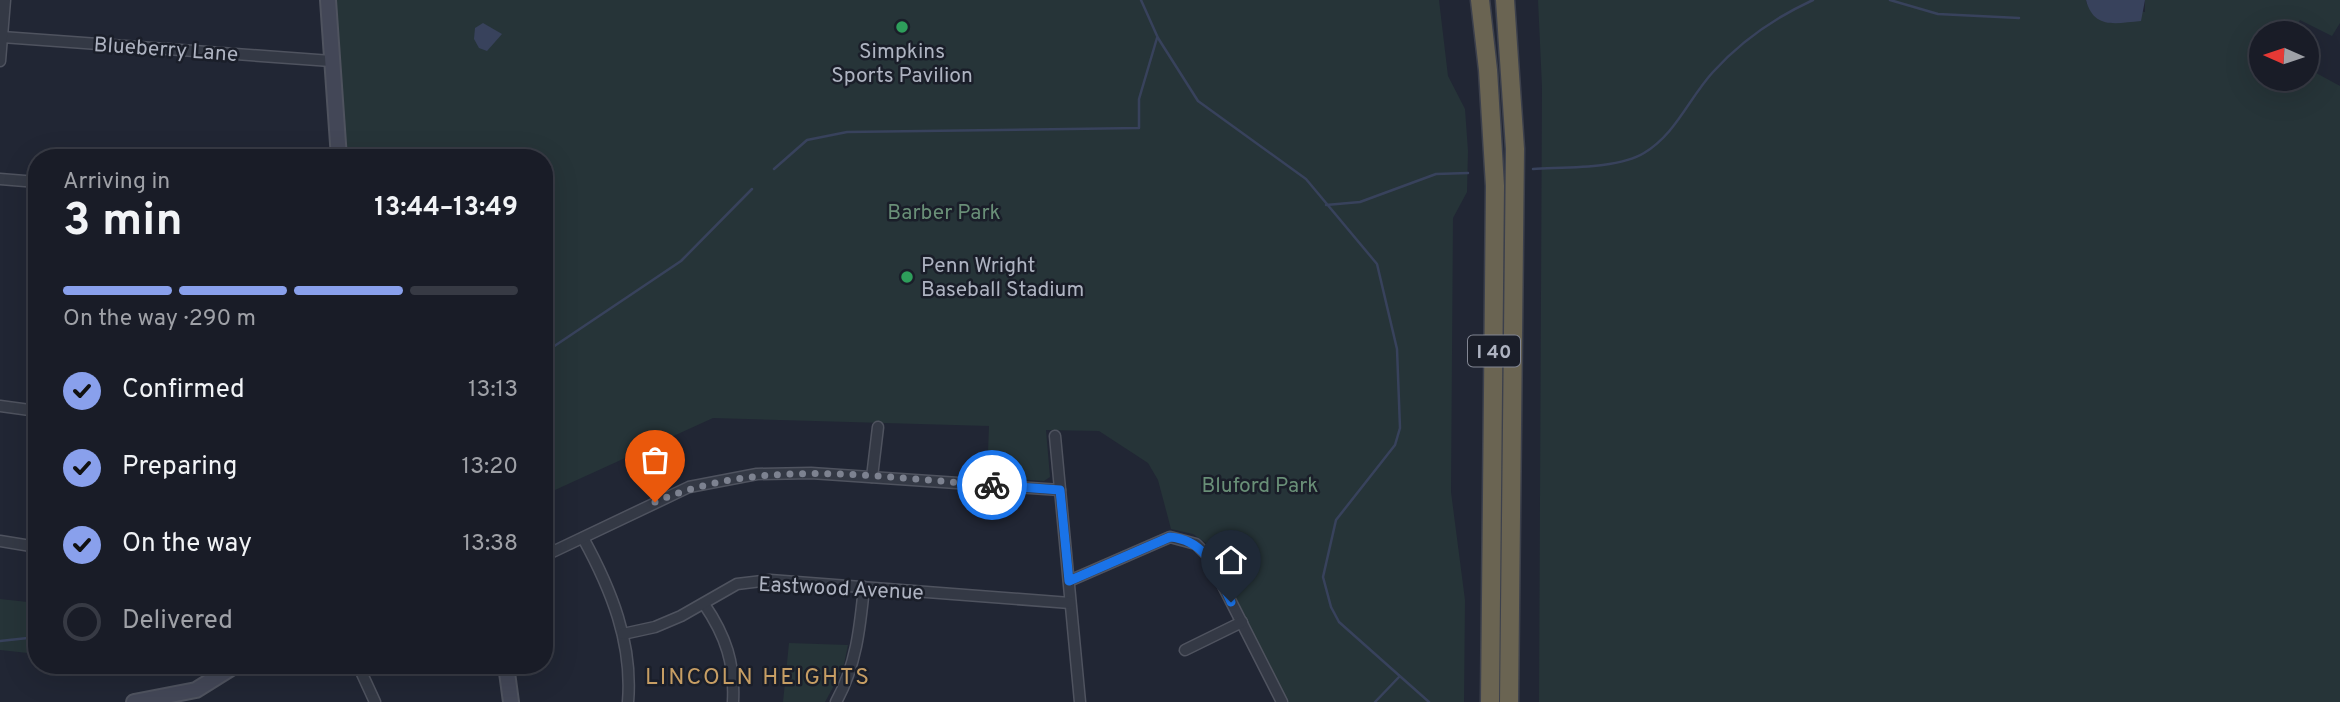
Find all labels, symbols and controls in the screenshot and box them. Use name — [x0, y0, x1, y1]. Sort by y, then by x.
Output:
marker: Simpkins Sports Pavilion — [894, 19, 910, 35]
north arrow — [2249, 21, 2319, 91]
map controls — [2249, 21, 2319, 91]
street label: Blueberry Lane — [93, 32, 239, 69]
place label: Simpkins Sports Pavilion — [831, 39, 973, 90]
text: Arriving in — [63, 168, 170, 197]
text: 13:44–13:49 — [374, 192, 518, 225]
text: 3 min — [63, 193, 183, 252]
park label: Barber Park — [887, 200, 1001, 227]
place label: Penn Wright Baseball Stadium — [921, 253, 1084, 304]
marker: Penn Wright Baseball Stadium — [899, 269, 915, 285]
text: On the way · 290 m — [63, 305, 256, 334]
road number: I 40 — [1468, 336, 1520, 366]
icon: check — [63, 372, 101, 410]
text: Confirmed — [122, 374, 245, 407]
text: 13:13 — [468, 376, 518, 405]
pin — [625, 430, 685, 502]
icon: bag — [636, 441, 674, 479]
icon: check — [63, 449, 101, 487]
courier — [957, 450, 1027, 520]
text: Preparing — [122, 451, 237, 484]
text: 13:20 — [462, 453, 518, 482]
icon: bike — [973, 466, 1011, 504]
park label: Bluford Park — [1202, 473, 1318, 500]
icon: check — [63, 526, 101, 564]
text: On the way — [122, 528, 252, 561]
text: 13:38 — [463, 530, 518, 559]
pin — [1201, 530, 1261, 602]
icon: home — [1212, 541, 1250, 579]
street label: Eastwood Avenue — [757, 572, 924, 607]
text: Delivered — [122, 605, 233, 638]
district label: LINCOLN HEIGHTS — [645, 664, 871, 693]

